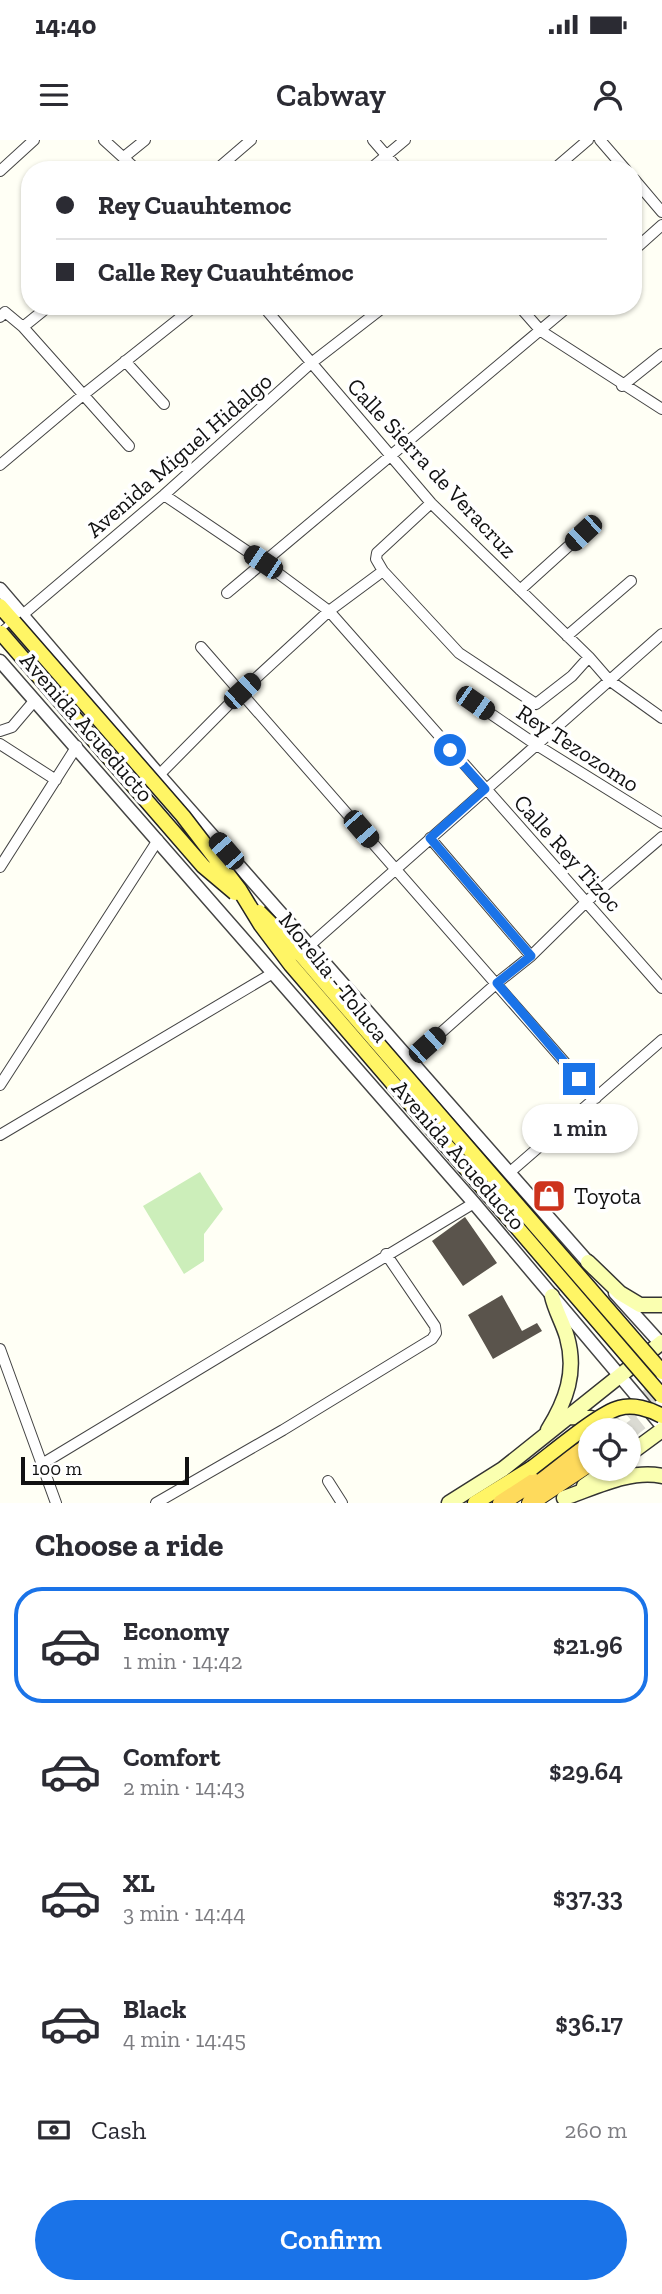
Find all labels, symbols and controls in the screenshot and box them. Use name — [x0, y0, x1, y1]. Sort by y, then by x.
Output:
text: 14:40 — [35, 9, 97, 41]
icon: menu — [35, 76, 73, 114]
text: Cabway — [276, 76, 386, 114]
icon: person — [589, 76, 627, 114]
text: Rey Cuauhtemoc — [98, 189, 292, 221]
text: Calle Rey Cuauhtémoc — [98, 256, 354, 288]
street label: Avenida Miguel Hidalgo — [80, 367, 278, 543]
street label: Calle Sierra de Veracruz — [341, 372, 523, 564]
car — [561, 511, 606, 555]
car — [240, 542, 287, 582]
street label: Avenida Acueducto — [14, 646, 160, 808]
car — [220, 669, 265, 713]
car — [452, 682, 499, 724]
street label: Rey Tezozomo — [511, 698, 645, 798]
route start — [434, 734, 466, 766]
street label: Calle Rey Tizoc — [508, 789, 628, 917]
car — [340, 806, 383, 852]
car — [205, 828, 248, 874]
street label: Morelia - Toluca — [273, 906, 395, 1048]
car — [405, 1023, 450, 1067]
route end — [563, 1063, 595, 1095]
street label: Avenida Acueducto — [386, 1074, 532, 1236]
callout: 1 min — [521, 1104, 637, 1152]
text: 1 min — [553, 1114, 607, 1142]
shop icon: Toyota — [530, 1177, 568, 1215]
place label: Toyota — [574, 1182, 641, 1210]
map controls — [578, 1418, 641, 1481]
button: locate — [578, 1418, 641, 1481]
scale bar — [21, 1454, 189, 1486]
text: 100 m — [32, 1457, 82, 1480]
text: Choose a ride — [35, 1526, 223, 1564]
icon: car — [39, 1614, 102, 1677]
text: Economy — [123, 1615, 229, 1647]
text: $21.96 — [553, 1629, 623, 1661]
text: 1 min · 14:42 — [123, 1647, 243, 1675]
icon: car — [39, 1740, 102, 1803]
text: Comfort — [123, 1741, 220, 1773]
text: $29.64 — [549, 1755, 623, 1787]
text: 2 min · 14:43 — [123, 1773, 245, 1801]
icon: car — [39, 1866, 102, 1929]
text: XL — [123, 1867, 155, 1899]
text: $37.33 — [553, 1881, 623, 1913]
text: 3 min · 14:44 — [123, 1899, 246, 1927]
icon: car — [39, 1992, 102, 2055]
text: Black — [123, 1993, 186, 2025]
text: $36.17 — [555, 2007, 623, 2039]
text: 4 min · 14:45 — [123, 2025, 246, 2053]
icon: cash — [35, 2111, 73, 2149]
text: Cash — [91, 2114, 146, 2146]
text: 260 m — [565, 2116, 627, 2144]
button: Confirm — [35, 2200, 627, 2280]

